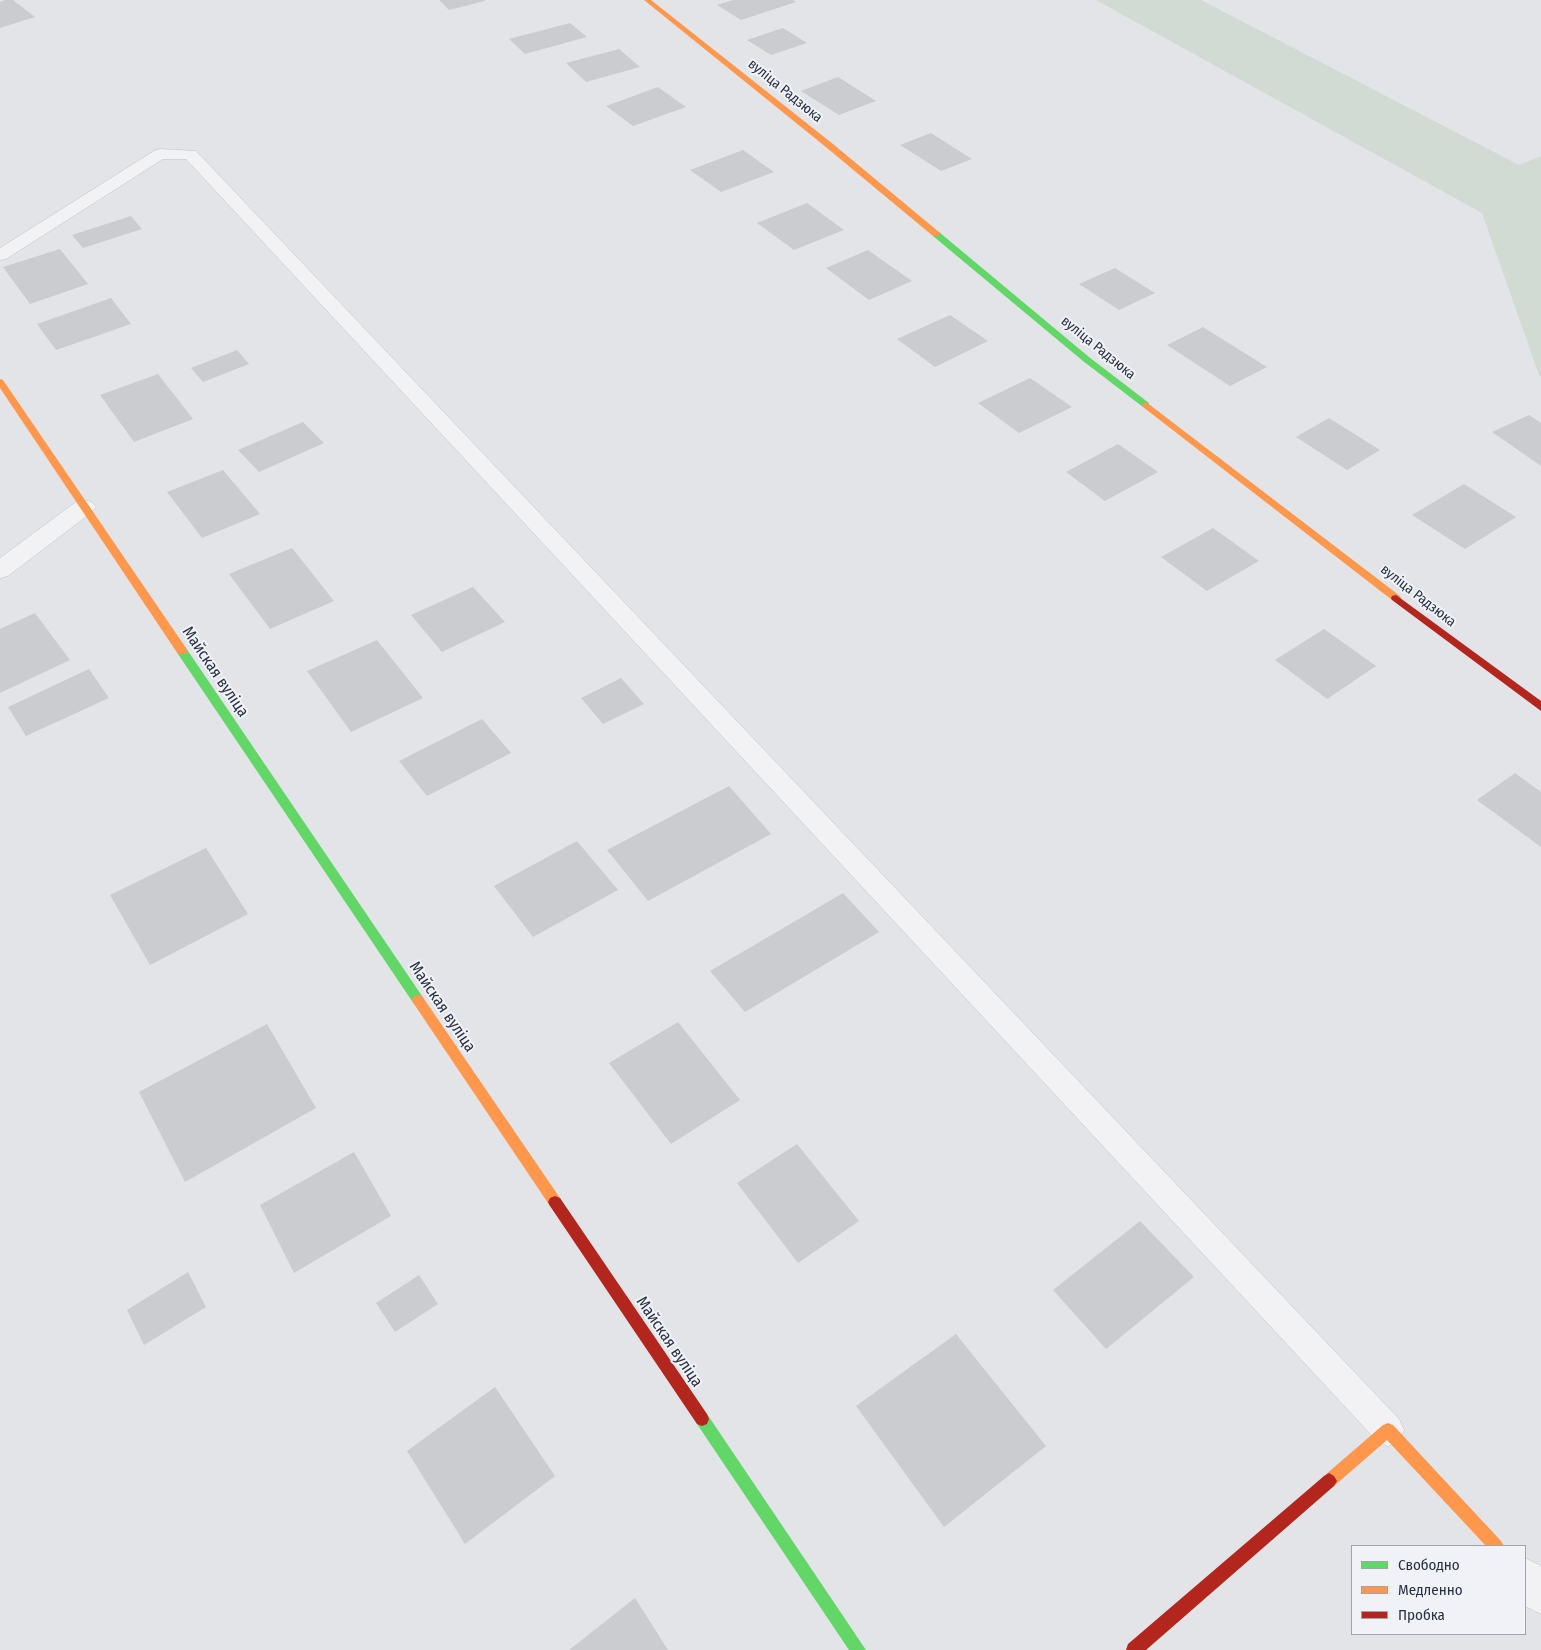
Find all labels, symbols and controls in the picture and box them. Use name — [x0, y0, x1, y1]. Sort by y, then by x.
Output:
street label: вуліца Радзюка — [744, 56, 826, 126]
street label: вуліца Радзюка — [1057, 313, 1139, 383]
street label: вуліца Радзюка — [1377, 561, 1459, 631]
street label: Майская вуліца — [178, 623, 252, 721]
street label: Майская вуліца — [405, 958, 479, 1056]
street label: Майская вуліца — [632, 1293, 706, 1391]
legend — [1351, 1545, 1526, 1635]
text: Свободно — [1398, 1556, 1460, 1574]
text: Медленно — [1398, 1581, 1463, 1599]
text: Пробка — [1398, 1606, 1445, 1624]

